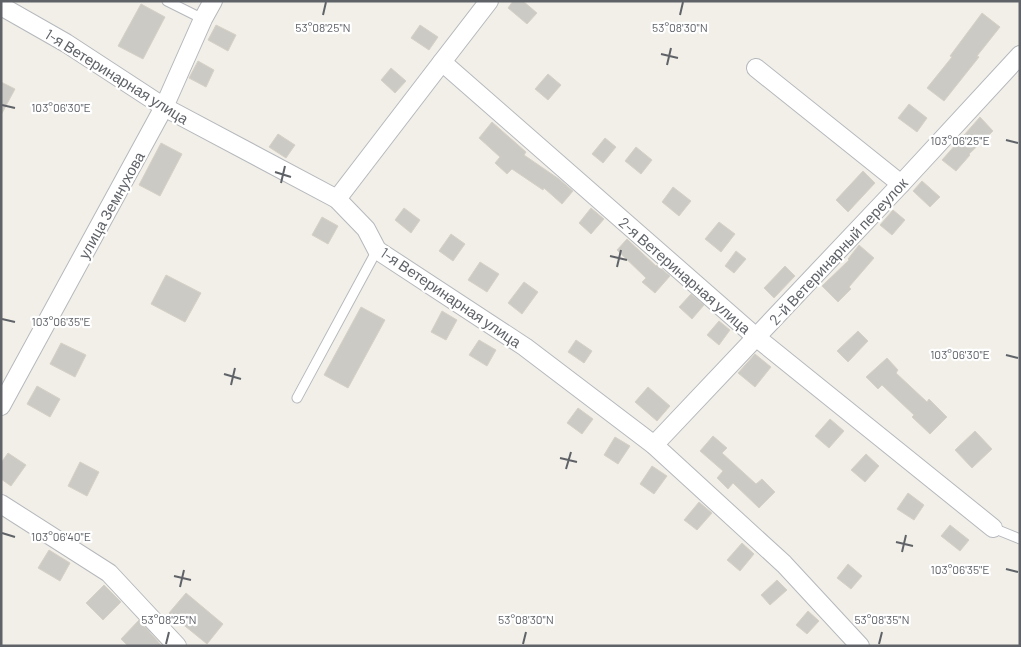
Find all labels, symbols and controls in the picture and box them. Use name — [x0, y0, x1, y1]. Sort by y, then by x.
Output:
text: 53°08'25"N — [295, 20, 351, 34]
text: 53°08'30"N — [652, 20, 708, 34]
street label: 1-я Ветеринарная улица — [42, 24, 193, 128]
text: 103°06'30"E — [31, 100, 91, 114]
text: 103°06'25"E — [930, 133, 990, 147]
street label: улица Земнухова — [74, 148, 148, 262]
street label: 2-й Ветеринарный переулок — [765, 173, 911, 328]
street label: 2-я Ветеринарная улица — [615, 213, 755, 338]
street label: 1-я Ветеринарная улица — [377, 243, 525, 351]
text: 103°06'35"E — [31, 314, 91, 328]
text: 103°06'30"E — [930, 347, 990, 361]
text: 103°06'40"E — [31, 529, 91, 543]
text: 103°06'35"E — [930, 562, 990, 576]
text: 53°08'25"N — [141, 612, 197, 626]
text: 53°08'30"N — [498, 612, 554, 626]
text: 53°08'35"N — [854, 612, 910, 626]

